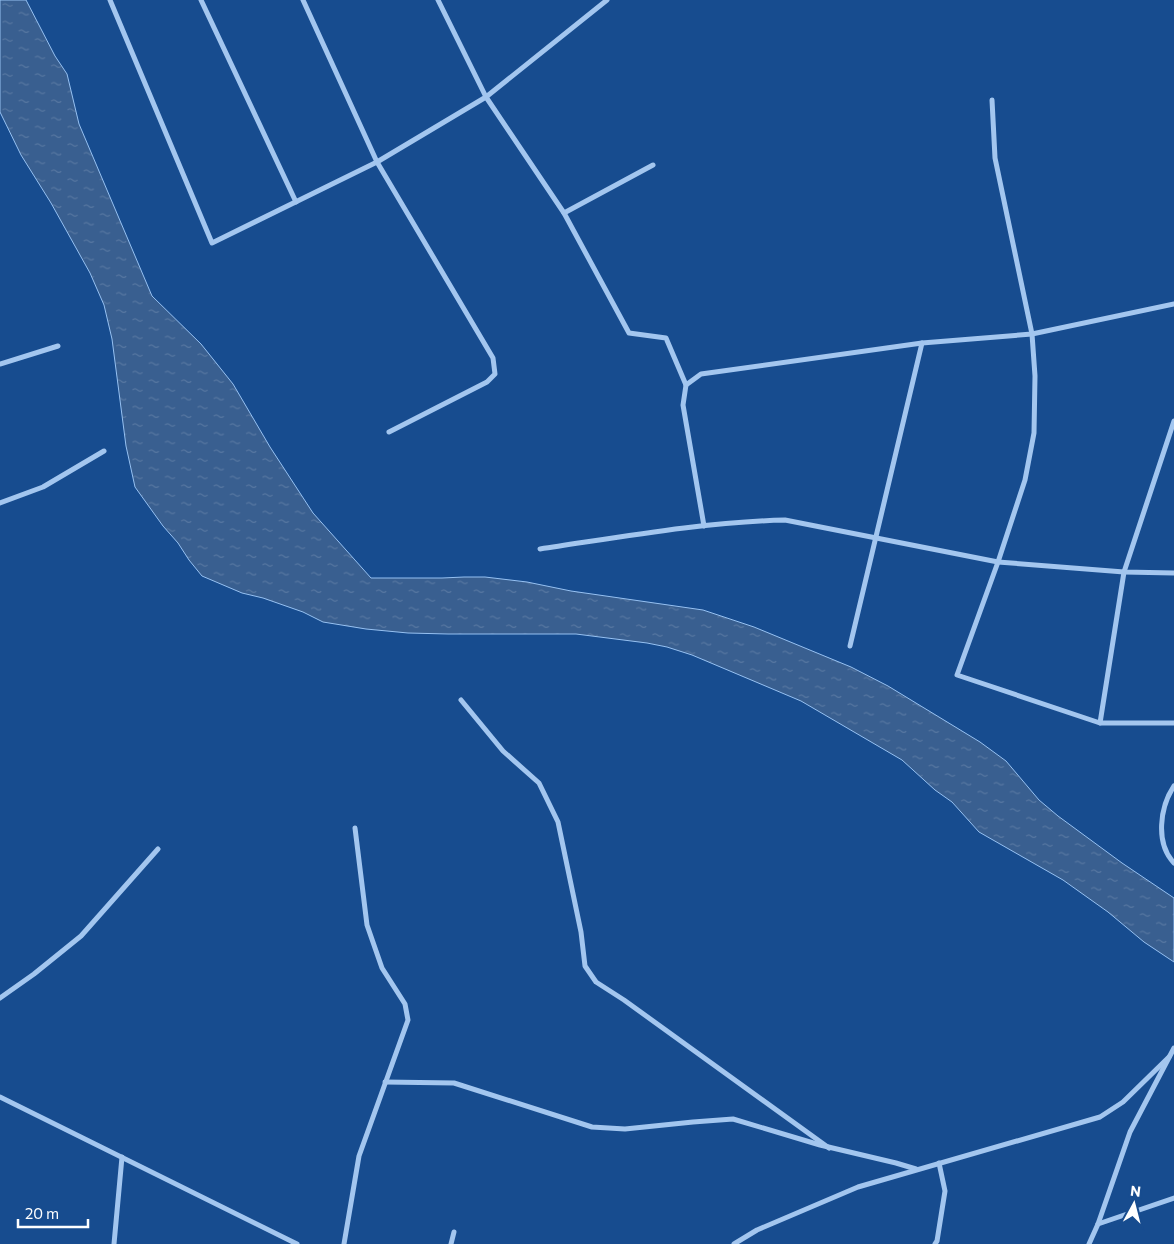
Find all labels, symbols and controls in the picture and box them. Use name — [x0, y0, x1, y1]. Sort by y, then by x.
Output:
north arrow — [1109, 1179, 1159, 1229]
text: N — [1129, 1182, 1142, 1200]
scale bar — [18, 1196, 88, 1228]
text: 20 m — [25, 1204, 59, 1222]

